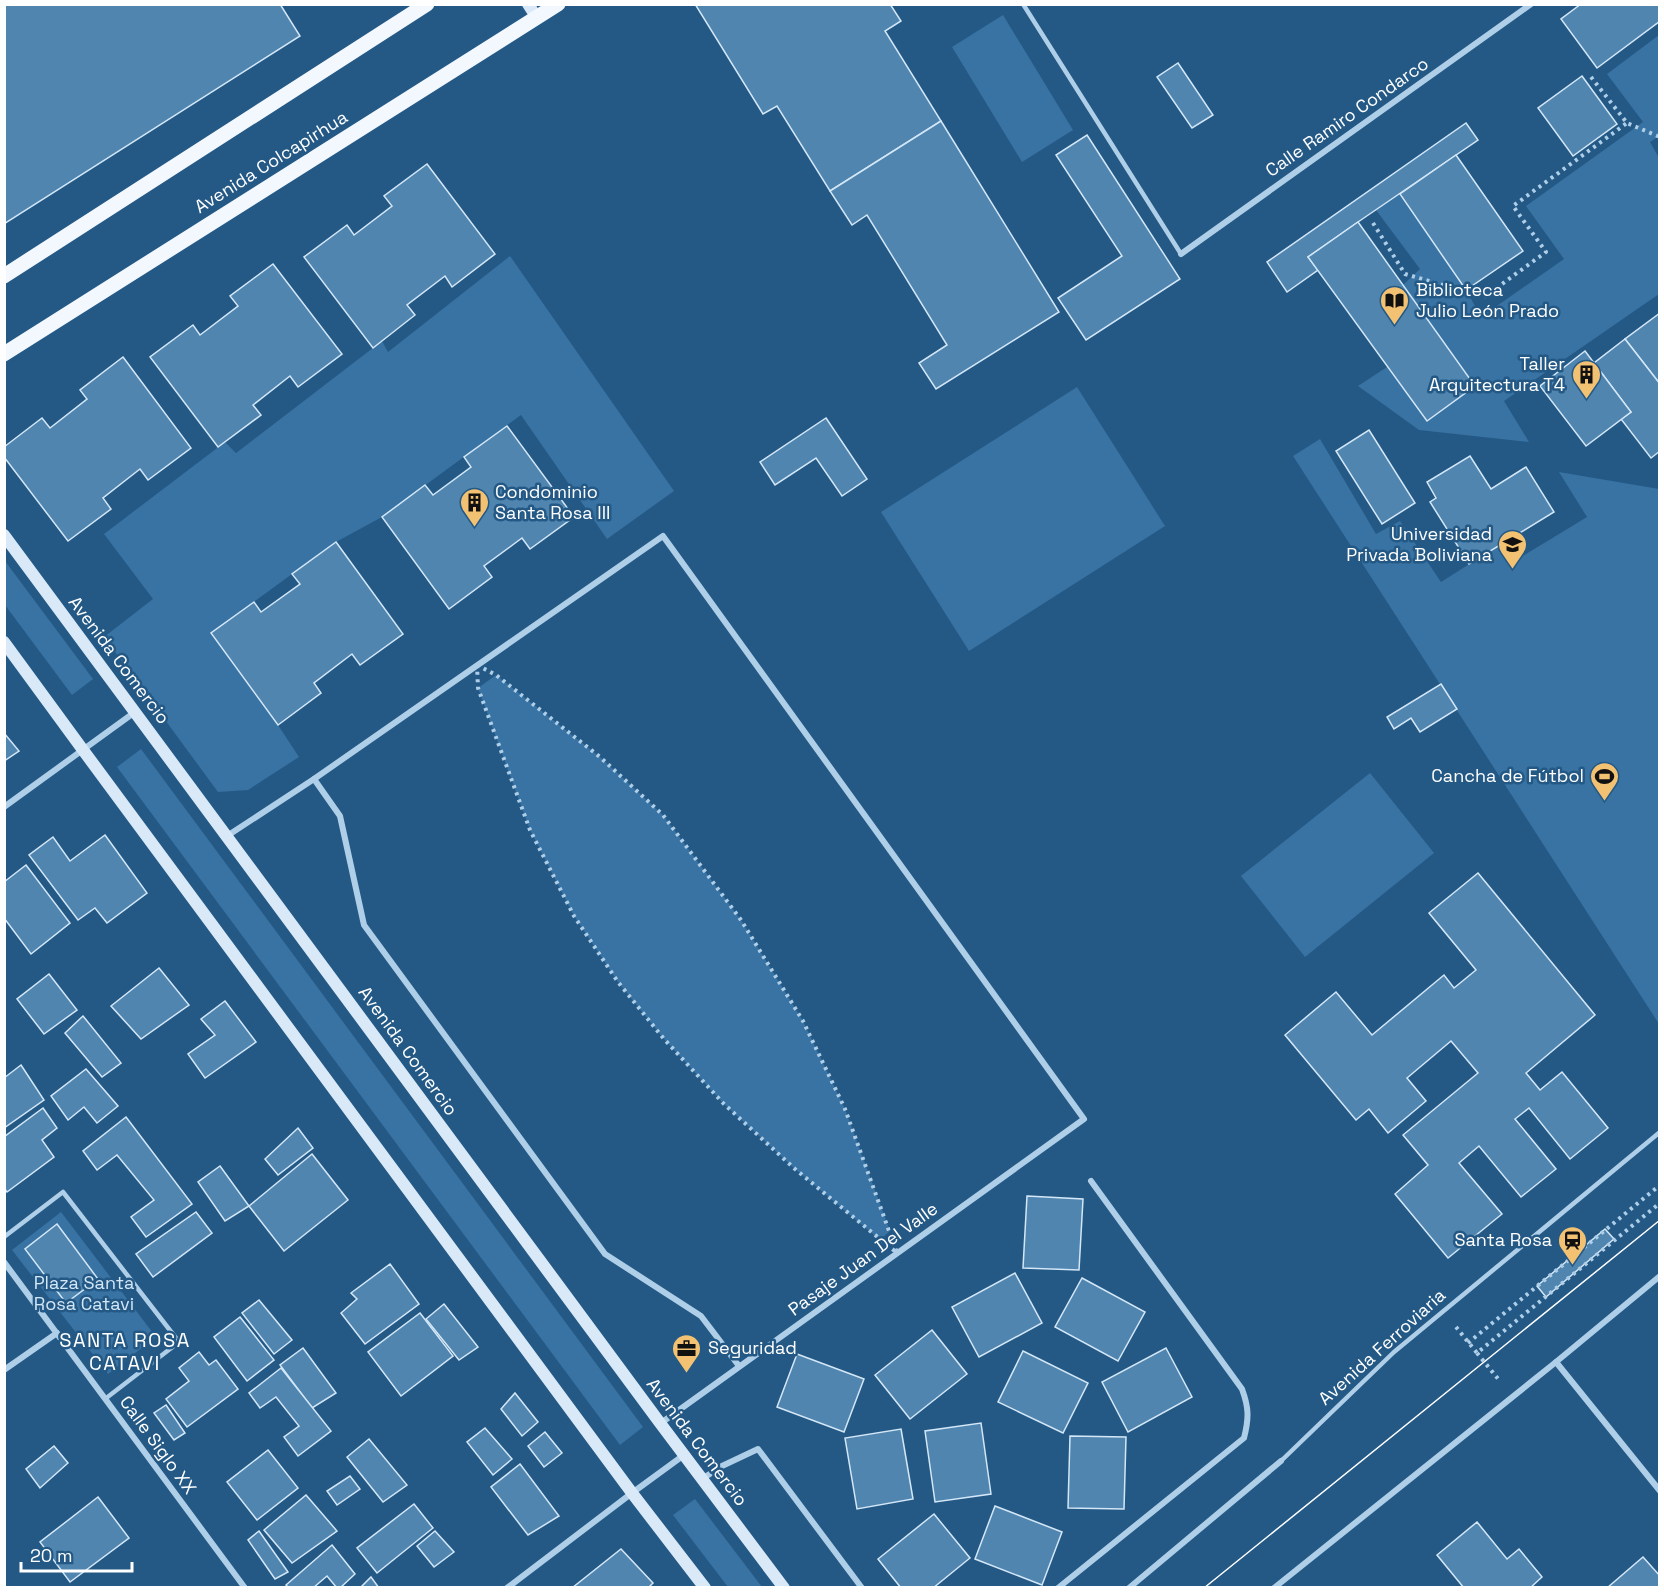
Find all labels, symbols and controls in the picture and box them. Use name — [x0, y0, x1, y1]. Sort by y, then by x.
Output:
street label: Calle Ramiro Condarco — [1261, 52, 1433, 182]
street label: Avenida Colcapirhua — [190, 105, 352, 218]
place label: Biblioteca Julio León Prado — [1416, 278, 1559, 322]
library icon: Biblioteca Julio León Prado — [1379, 284, 1411, 326]
place label: Taller Arquitectura T4 — [1429, 352, 1565, 396]
building icon: Taller Arquitectura T4 — [1570, 358, 1602, 400]
place label: Condominio Santa Rosa III — [495, 480, 610, 524]
building icon: Condominio Santa Rosa III — [458, 486, 490, 528]
place label: Universidad Privada Boliviana — [1346, 522, 1492, 566]
school or university icon: Universidad Privada Boliviana — [1497, 528, 1529, 570]
street label: Avenida Comercio — [64, 591, 175, 728]
sports icon: Cancha de Fútbol — [1589, 760, 1621, 802]
place label: Cancha de Fútbol — [1431, 764, 1584, 787]
street label: Avenida Comercio — [354, 981, 463, 1120]
street label: Pasaje Juan Del Valle — [783, 1197, 942, 1321]
station icon: Santa Rosa — [1557, 1224, 1589, 1266]
place label: Santa Rosa — [1454, 1228, 1552, 1251]
park label: Plaza Santa Rosa Catavi — [34, 1271, 134, 1315]
street label: Avenida Ferroviaria — [1313, 1283, 1450, 1410]
district label: SANTA ROSA CATAVI — [59, 1327, 191, 1376]
office icon: Seguridad — [671, 1332, 703, 1374]
place label: Seguridad — [708, 1336, 797, 1359]
street label: Avenida Comercio — [642, 1373, 753, 1510]
street label: Calle Siglo XX — [115, 1391, 202, 1498]
scale bar — [21, 1535, 132, 1573]
text: 20 m — [30, 1544, 73, 1567]

